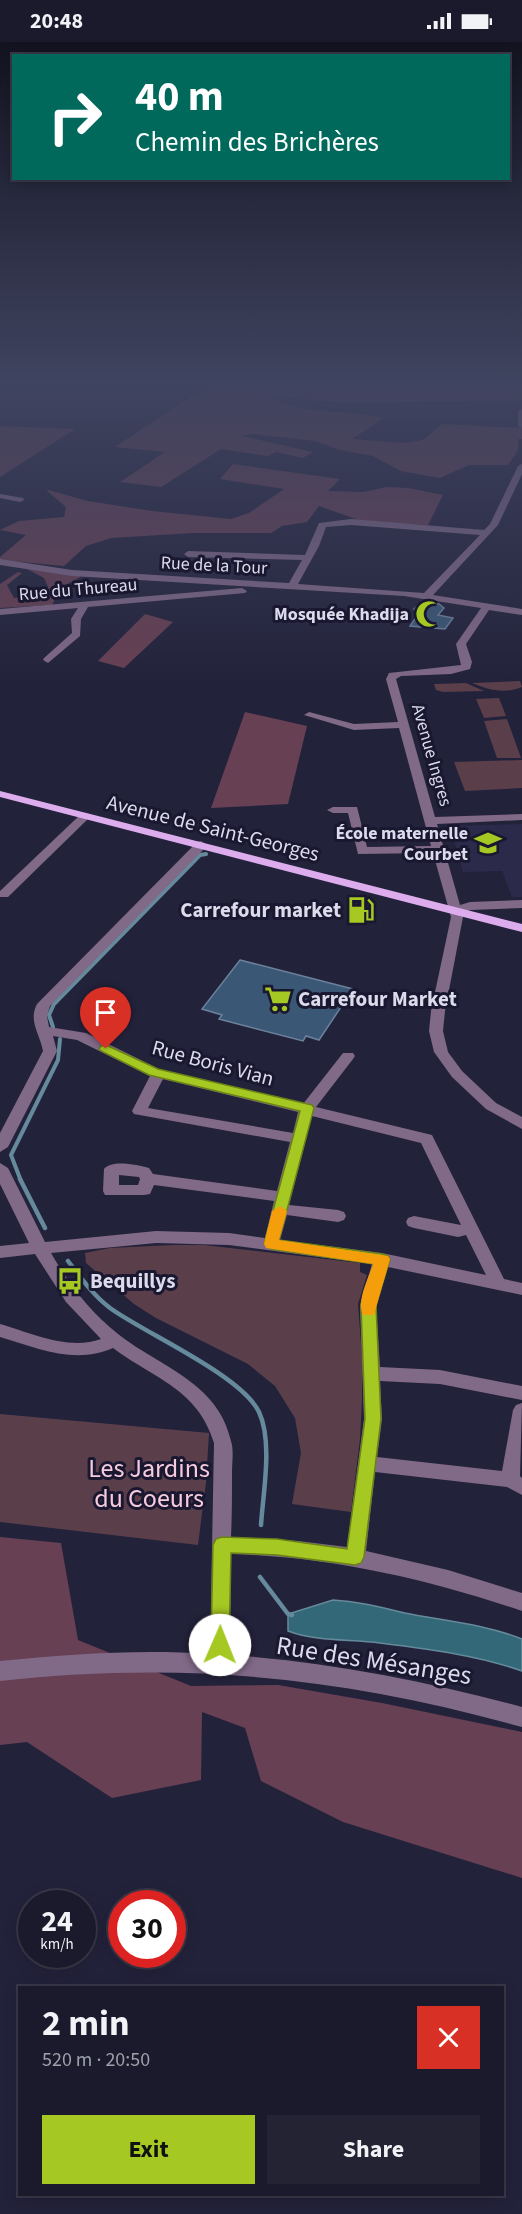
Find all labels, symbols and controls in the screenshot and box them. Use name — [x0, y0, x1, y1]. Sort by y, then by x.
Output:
text: 20:48 — [30, 5, 83, 37]
text: 40 m — [135, 67, 224, 127]
icon: right — [36, 78, 114, 156]
text: Chemin des Brichères — [135, 123, 379, 162]
street label: Rue de la Tour — [160, 550, 269, 581]
street label: Rue du Thureau — [18, 572, 138, 607]
mosque icon: Mosquée Khadija — [414, 599, 444, 629]
place label: Mosquée Khadija — [274, 602, 409, 627]
street label: Avenue Ingres — [405, 701, 458, 809]
street label: Avenue de Saint-Georges — [104, 787, 323, 869]
place label: École maternelle Courbet — [335, 821, 468, 867]
school or university icon: École maternelle Courbet — [473, 828, 503, 858]
place label: Carrefour market — [180, 895, 341, 925]
fuel station icon: Carrefour market — [346, 895, 376, 925]
supermarket icon: Carrefour Market — [263, 984, 293, 1014]
place label: Carrefour Market — [298, 984, 457, 1014]
pin — [80, 987, 131, 1049]
icon: arrive — [89, 996, 122, 1029]
street label: Rue Boris Vian — [149, 1032, 277, 1094]
bus stop icon: Bequillys — [55, 1266, 85, 1296]
place label: Bequillys — [90, 1266, 176, 1296]
park label: Les Jardins du Coeurs — [88, 1450, 210, 1517]
position arrow — [188, 1613, 252, 1677]
street label: Rue des Mésanges — [274, 1627, 474, 1694]
speed limit sign: 30 — [108, 1890, 186, 1968]
text: 24 — [41, 1900, 73, 1943]
text: km/h — [40, 1934, 74, 1955]
text: 2 min — [42, 1998, 130, 2049]
button: close — [417, 2006, 480, 2069]
text: 520 m · 20:50 — [42, 2046, 150, 2074]
button: Exit — [42, 2115, 255, 2184]
button: Share — [267, 2115, 480, 2184]

